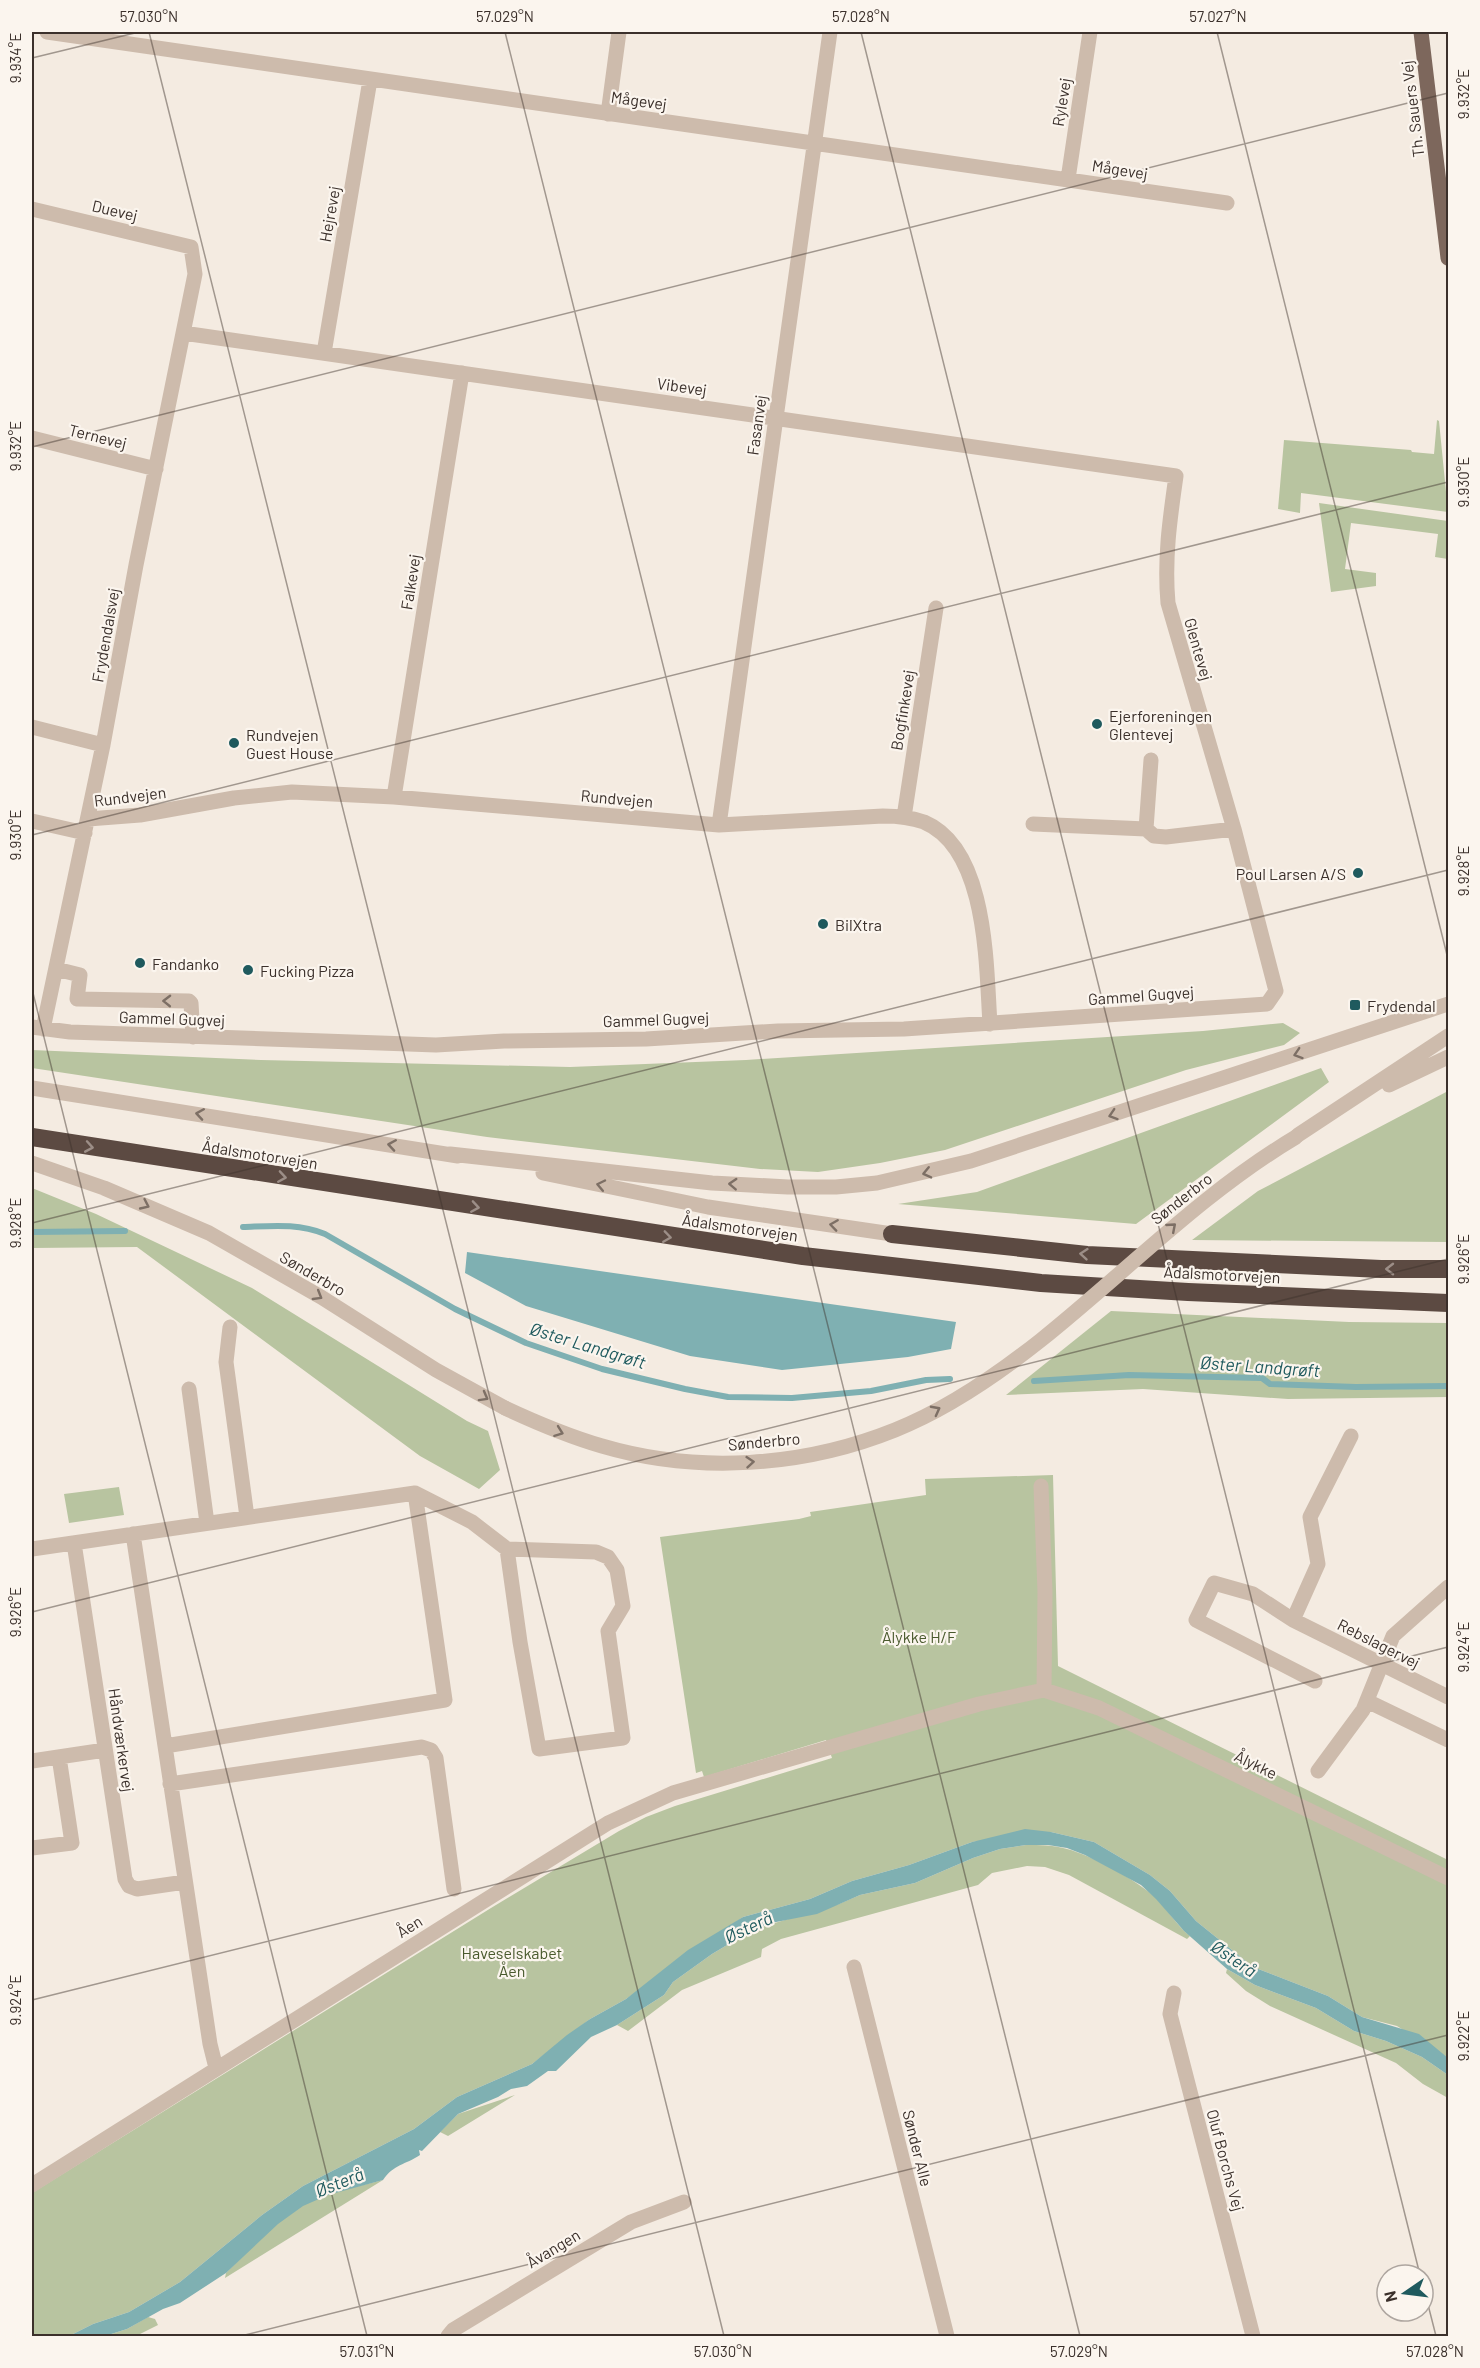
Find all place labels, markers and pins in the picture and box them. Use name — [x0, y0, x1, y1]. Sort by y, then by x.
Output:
place label: Ejerforeningen Glentevej — [1109, 706, 1212, 743]
marker: Ejerforeningen Glentevej — [1090, 717, 1104, 731]
place label: Rundvejen Guest House — [246, 725, 333, 762]
marker: Rundvejen Guest House — [227, 736, 241, 750]
place label: Poul Larsen A/S — [1236, 864, 1346, 883]
marker: Poul Larsen A/S — [1351, 866, 1365, 880]
place label: BilXtra — [835, 915, 882, 934]
marker: BilXtra — [816, 917, 830, 931]
place label: Fandanko — [152, 954, 219, 973]
marker: Fandanko — [133, 956, 147, 970]
place label: Fucking Pizza — [260, 961, 354, 980]
marker: Fucking Pizza — [241, 963, 255, 977]
place label: Frydendal — [1367, 996, 1436, 1015]
marker: Frydendal — [1348, 998, 1362, 1012]

